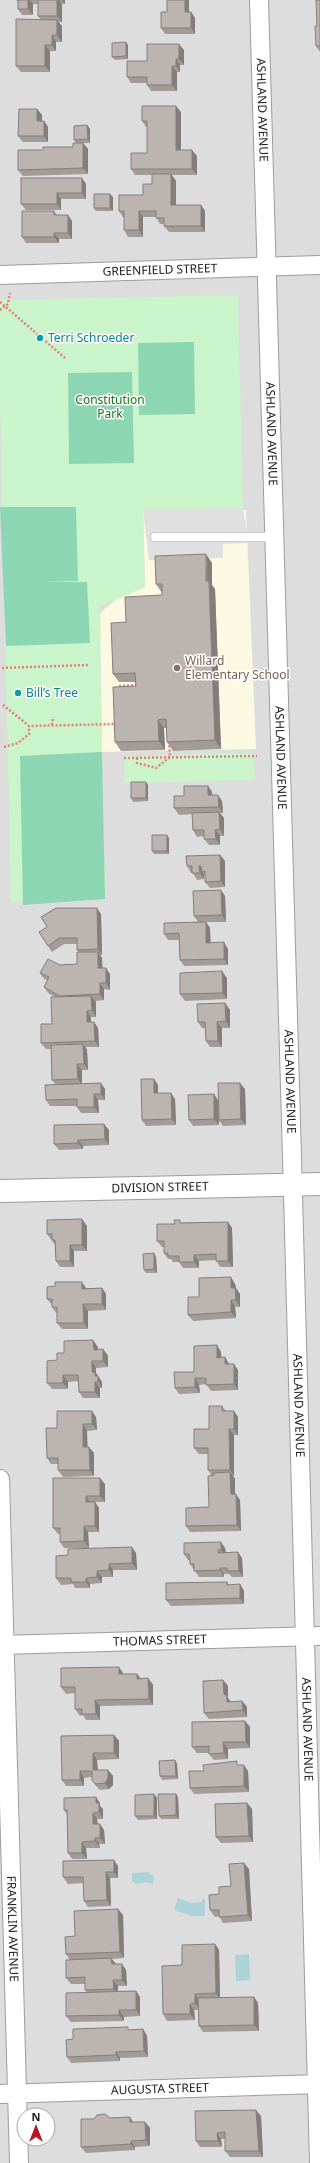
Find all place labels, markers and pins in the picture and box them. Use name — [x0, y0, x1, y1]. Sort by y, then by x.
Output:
place label: Terri Schroeder — [48, 329, 134, 346]
marker: Terri Schroeder — [35, 333, 45, 343]
place label: Willard Elementary School — [185, 652, 290, 683]
marker: Willard Elementary School — [172, 663, 182, 673]
place label: Bill’s Tree — [26, 684, 78, 701]
marker: Bill’s Tree — [13, 688, 23, 698]

